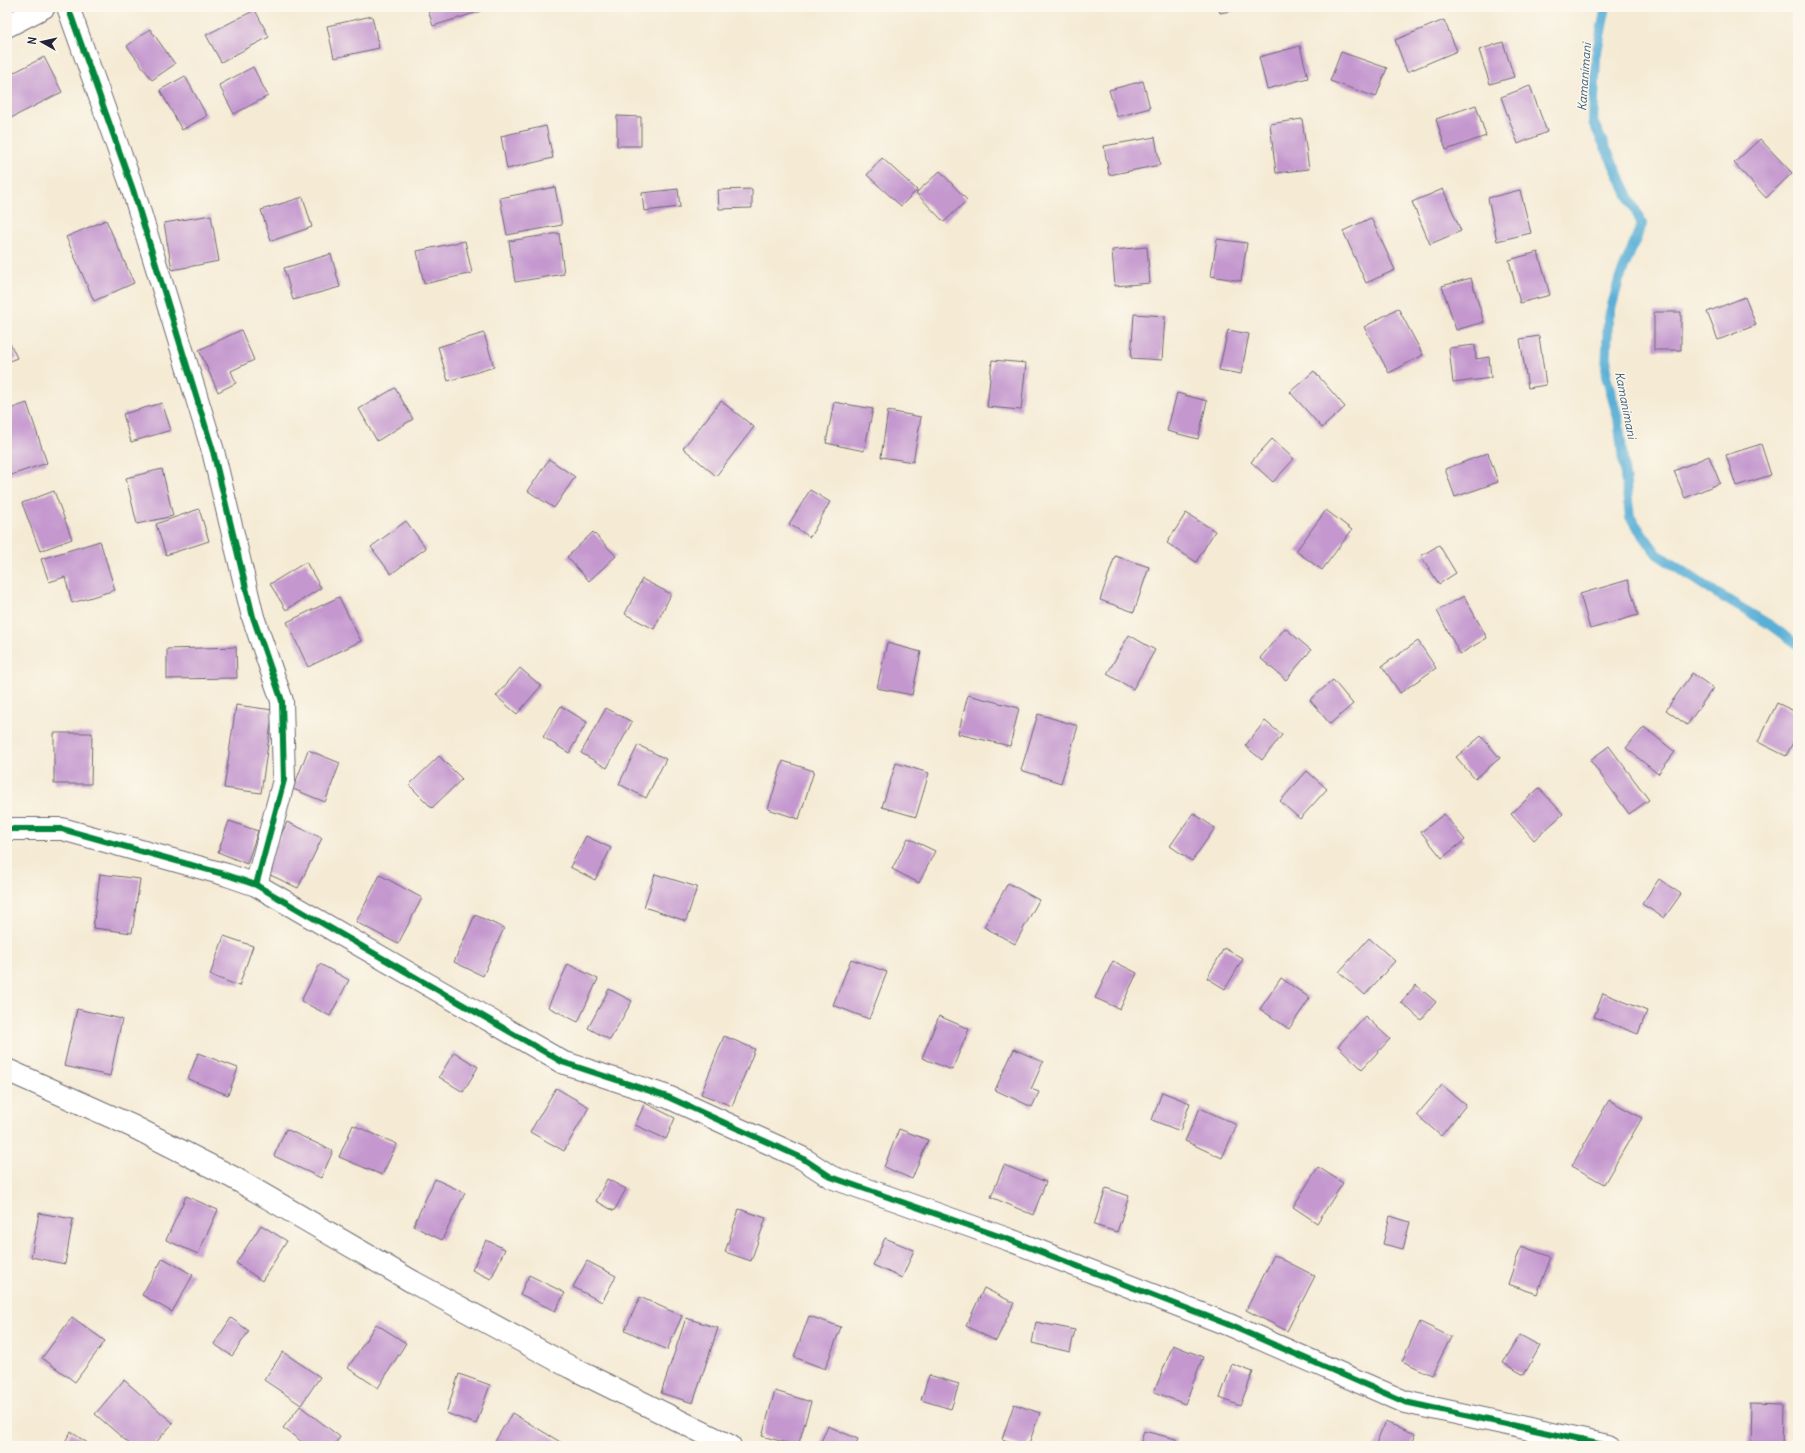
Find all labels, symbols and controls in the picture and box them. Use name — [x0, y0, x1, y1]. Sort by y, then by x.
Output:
north arrow — [22, 22, 62, 62]
text: N — [25, 36, 40, 45]
water label: Kamanimani — [1574, 41, 1594, 112]
water label: Kamanimani — [1612, 370, 1640, 441]

